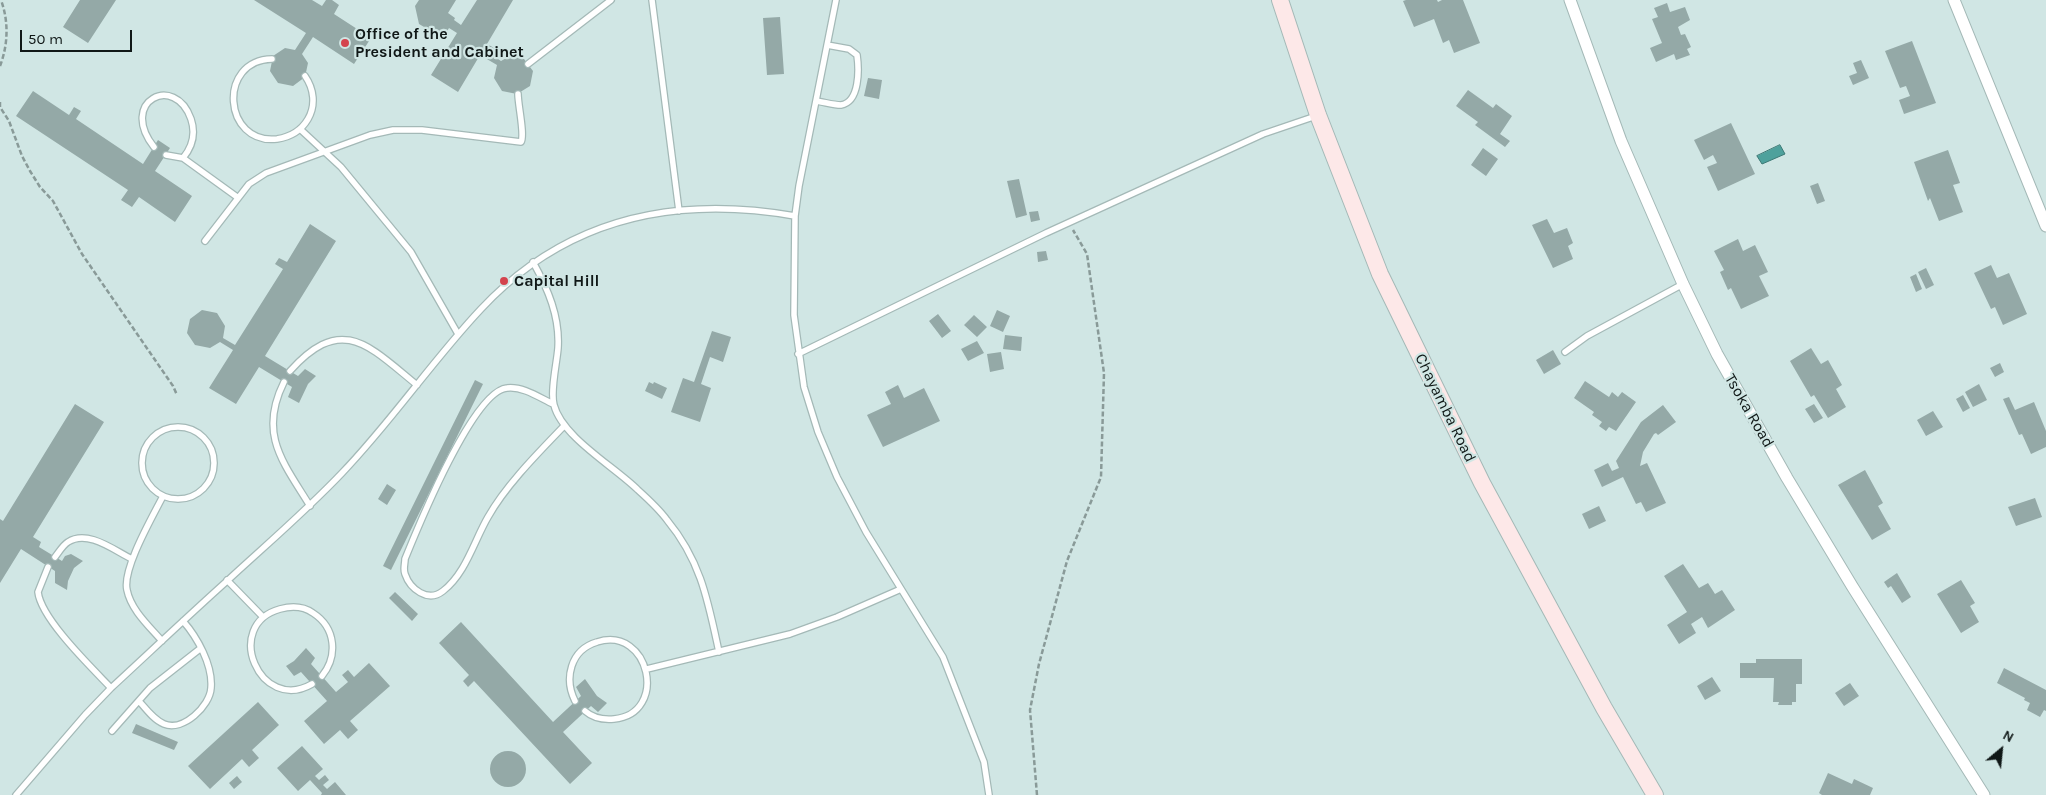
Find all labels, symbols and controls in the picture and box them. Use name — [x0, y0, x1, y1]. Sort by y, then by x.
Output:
scale bar — [22, 20, 135, 52]
place label: Office of the President and Cabinet — [355, 24, 524, 62]
text: 50 m — [28, 30, 63, 48]
marker: Office of the President and Cabinet — [339, 37, 351, 49]
place label: Capital Hill — [514, 271, 599, 291]
marker: Capital Hill — [498, 275, 510, 287]
street label: Chayamba Road — [1410, 351, 1480, 465]
street label: Tsoka Road — [1720, 371, 1778, 451]
north arrow — [1976, 725, 2026, 775]
text: N — [2000, 726, 2017, 746]

